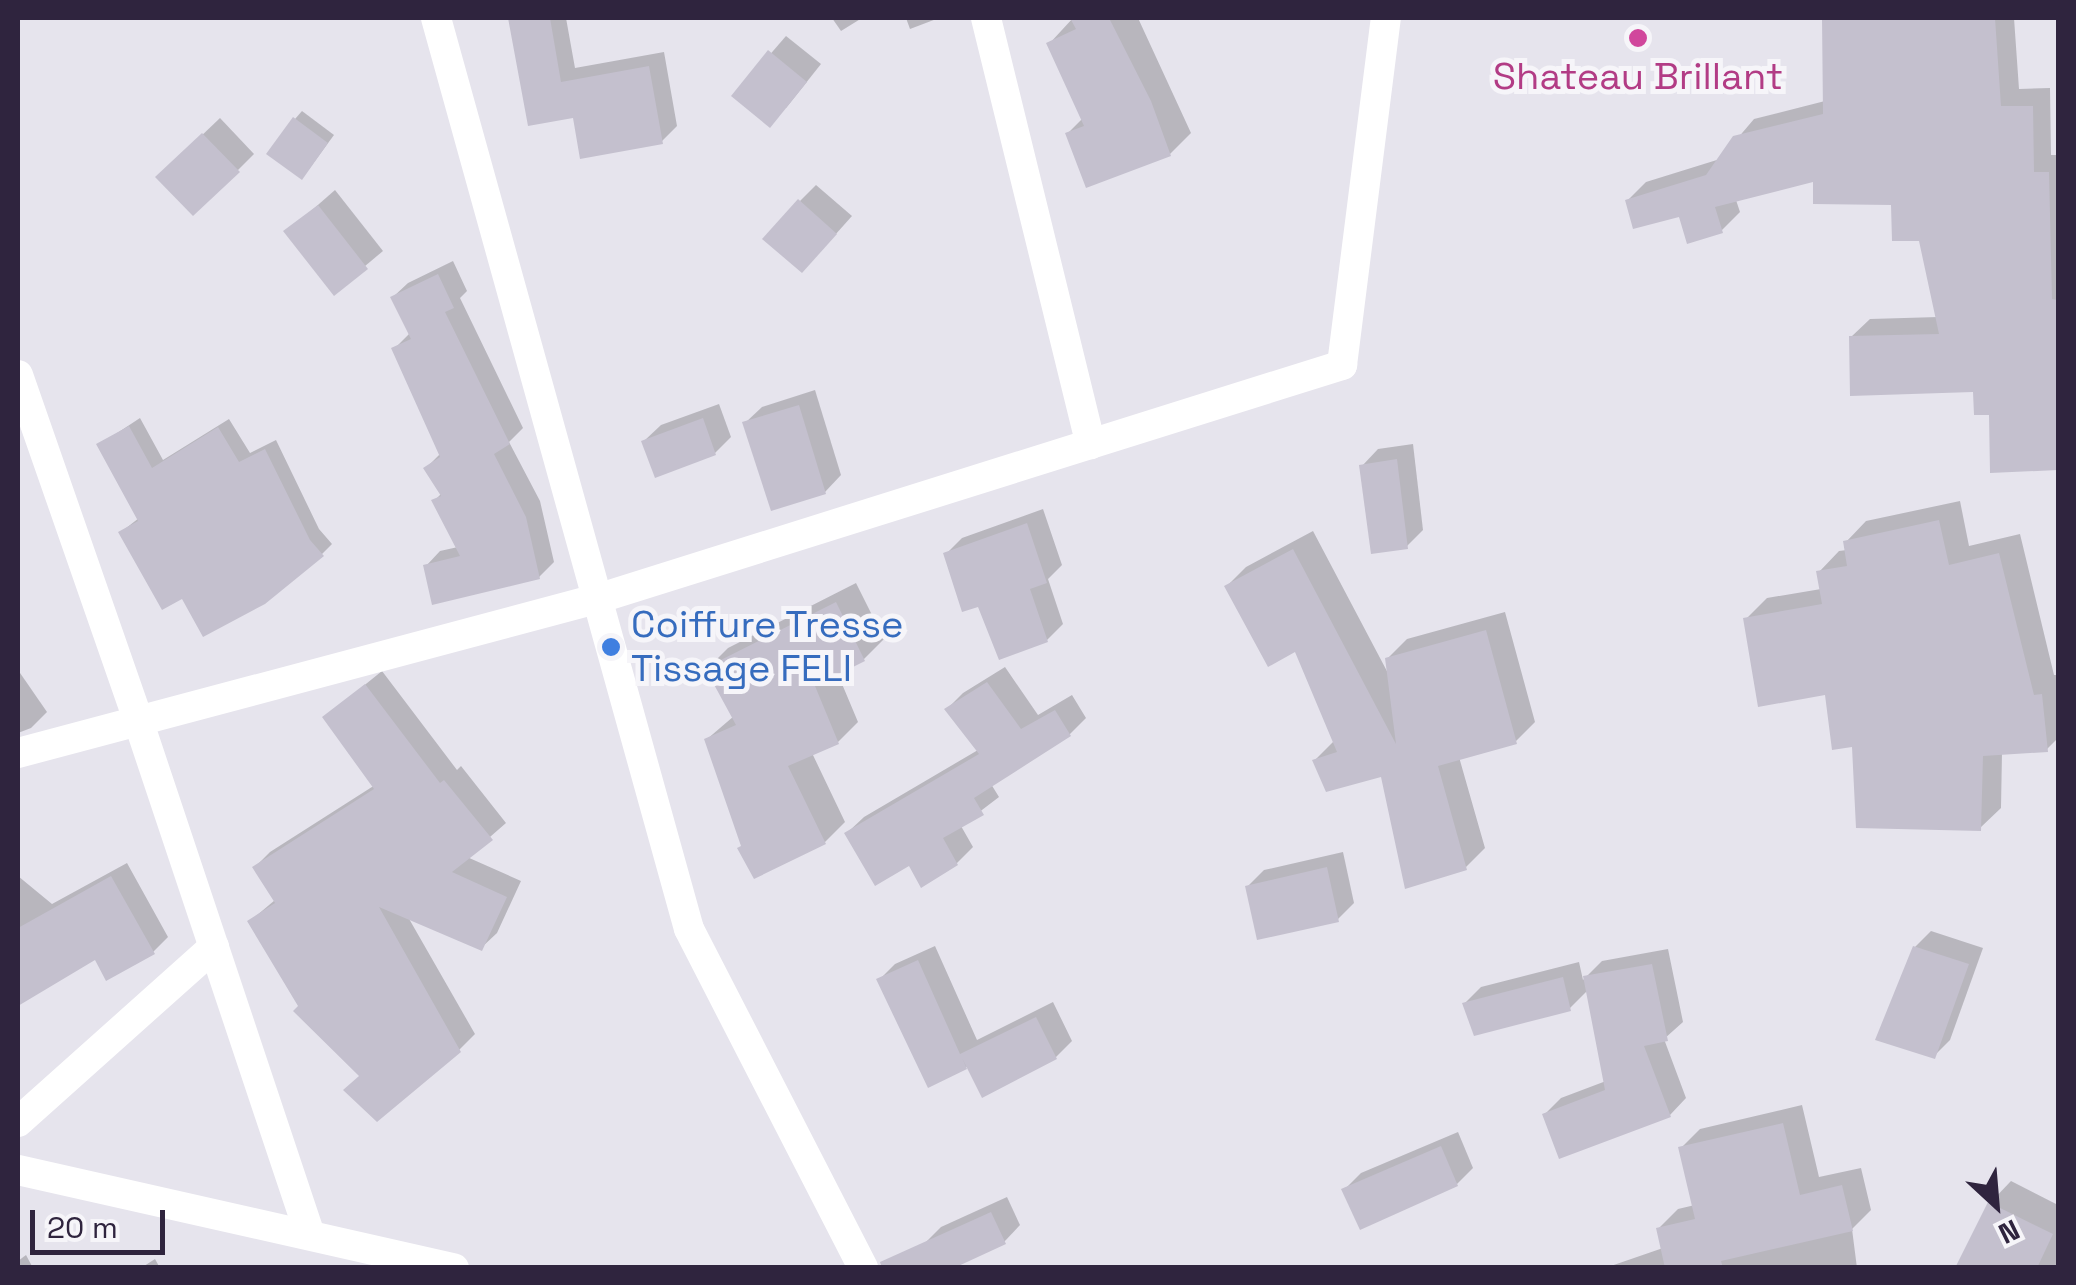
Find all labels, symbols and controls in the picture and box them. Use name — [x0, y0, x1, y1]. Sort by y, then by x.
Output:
marker: Shateau Brillant — [1627, 27, 1649, 49]
place label: Shateau Brillant — [1493, 54, 1783, 100]
place label: Coiffure Tresse Tissage FELI — [631, 602, 904, 692]
marker: Coiffure Tresse Tissage FELI — [600, 636, 622, 658]
north arrow — [1946, 1155, 2046, 1255]
scale bar — [35, 1190, 170, 1252]
text: 20 m — [47, 1208, 118, 1247]
text: N — [1993, 1212, 2025, 1252]

